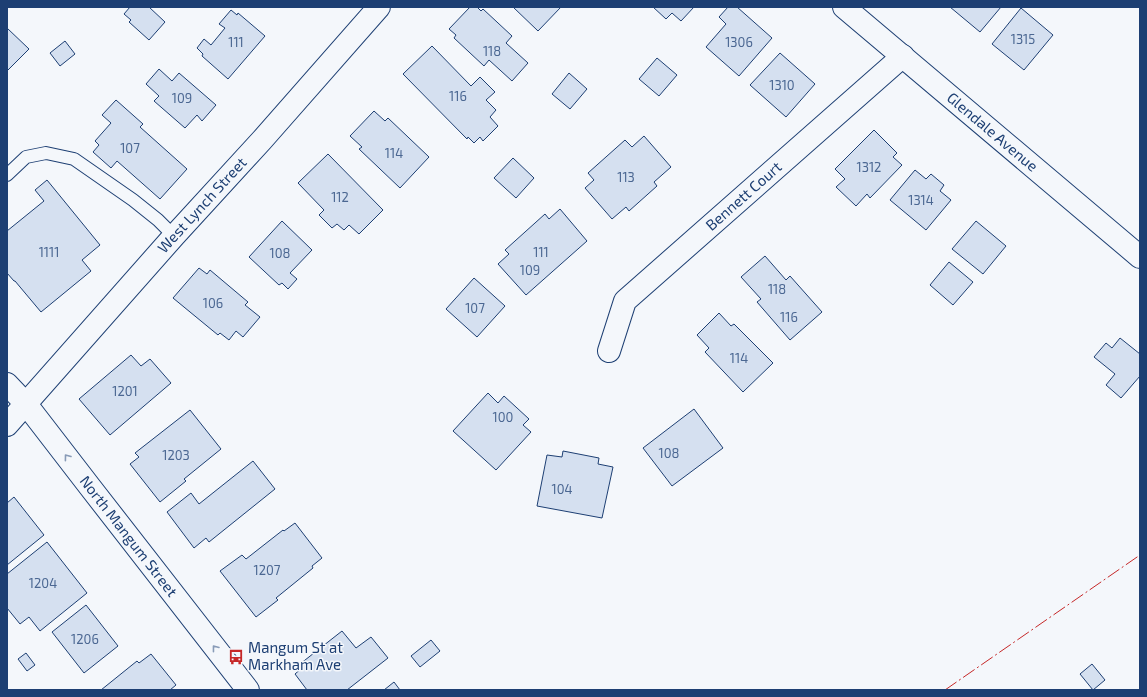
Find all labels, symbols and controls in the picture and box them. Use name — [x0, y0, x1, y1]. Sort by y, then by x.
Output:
house number: 1315 — [1011, 31, 1035, 47]
house number: 111 — [228, 34, 244, 50]
house number: 1306 — [725, 34, 753, 50]
house number: 118 — [483, 43, 501, 59]
house number: 1310 — [769, 77, 795, 93]
house number: 116 — [449, 88, 467, 104]
street label: Glendale Avenue — [944, 88, 1042, 175]
house number: 109 — [172, 90, 192, 106]
house number: 107 — [120, 140, 140, 156]
house number: 114 — [385, 145, 403, 161]
street label: West Lynch Street — [153, 153, 250, 256]
street label: Bennett Court — [702, 157, 785, 234]
house number: 1312 — [857, 159, 881, 175]
house number: 113 — [617, 169, 635, 185]
house number: 112 — [331, 189, 349, 205]
house number: 1314 — [908, 192, 934, 208]
house number: 1111 — [39, 244, 59, 260]
house number: 111 — [533, 244, 549, 260]
house number: 108 — [270, 245, 290, 261]
house number: 109 — [520, 262, 540, 278]
house number: 118 — [768, 281, 786, 297]
house number: 106 — [203, 295, 223, 311]
house number: 107 — [465, 300, 485, 316]
house number: 116 — [780, 309, 798, 325]
house number: 114 — [730, 350, 748, 366]
house number: 1201 — [112, 383, 138, 399]
house number: 100 — [493, 409, 513, 425]
house number: 108 — [659, 445, 679, 461]
house number: 1203 — [162, 447, 190, 463]
one-way arrow — [64, 455, 71, 462]
street label: North Mangum Street — [77, 472, 182, 600]
house number: 104 — [551, 481, 573, 497]
house number: 1207 — [254, 562, 281, 578]
house number: 1204 — [29, 575, 57, 591]
house number: 1206 — [71, 631, 99, 647]
place label: Mangum St at Markham Ave — [248, 638, 343, 673]
one-way arrow — [213, 646, 220, 653]
bus stop icon: Mangum St at Markham Ave — [227, 648, 245, 666]

